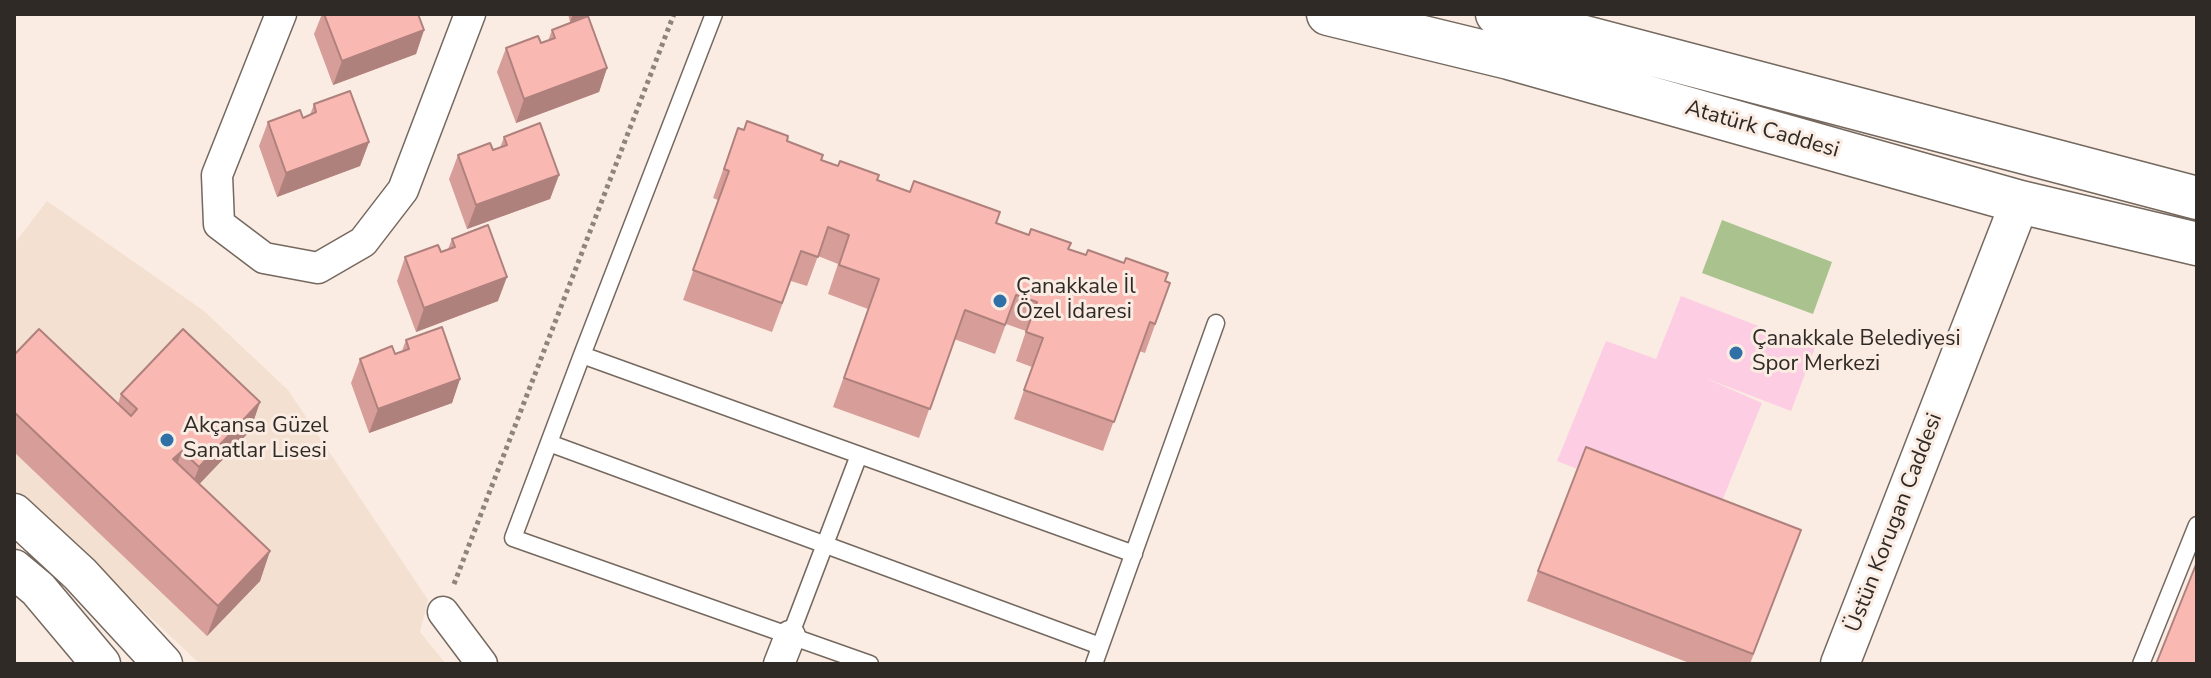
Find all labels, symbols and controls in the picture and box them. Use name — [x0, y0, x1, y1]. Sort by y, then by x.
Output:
street label: Atatürk Caddesi — [1682, 95, 1842, 165]
place label: Çanakkale İl Özel İdaresi — [1016, 275, 1136, 326]
marker: Çanakkale İl Özel İdaresi — [991, 292, 1009, 310]
place label: Çanakkale Belediyesi Spor Merkezi — [1752, 327, 1961, 378]
marker: Çanakkale Belediyesi Spor Merkezi — [1727, 344, 1745, 362]
street label: Üstün Korugan Caddesi — [1841, 410, 1949, 636]
place label: Akçansa Güzel Sanatlar Lisesi — [183, 414, 328, 466]
marker: Akçansa Güzel Sanatlar Lisesi — [158, 431, 176, 449]

